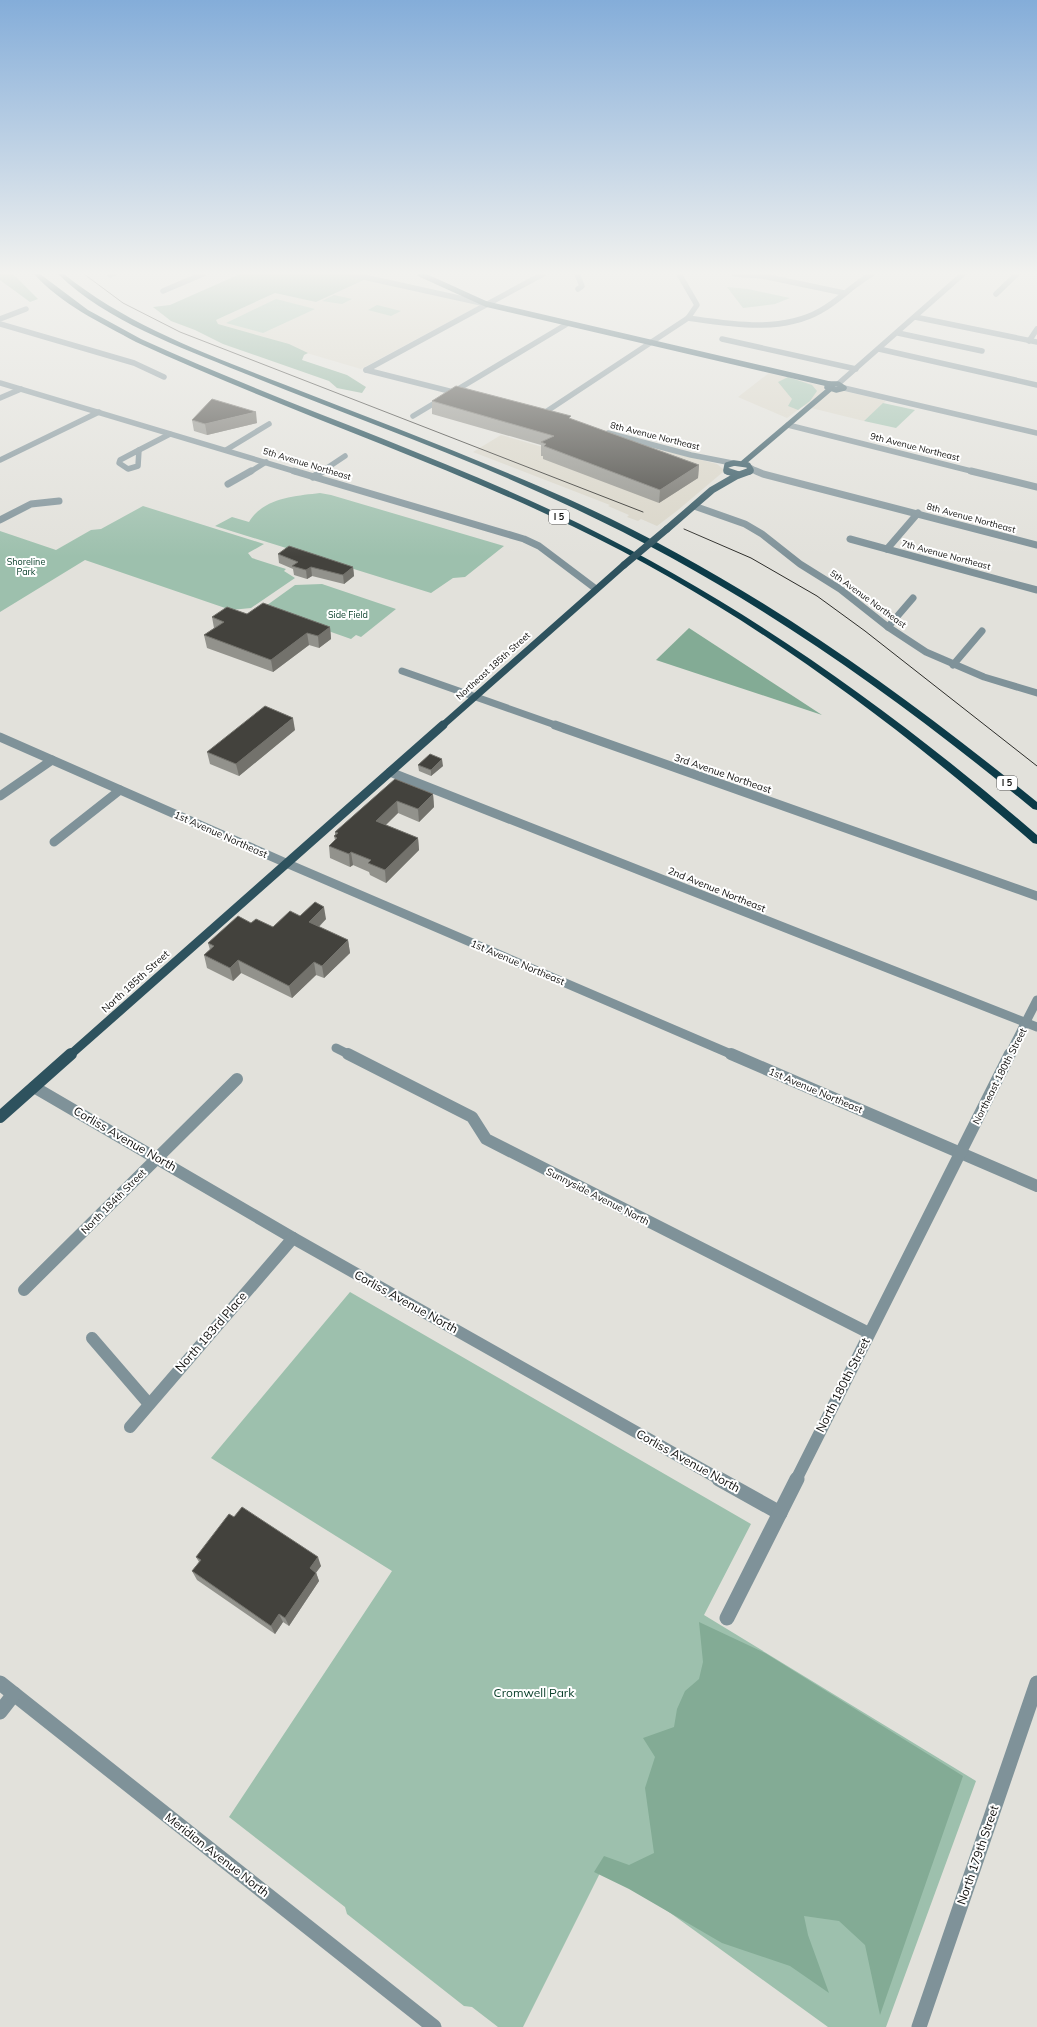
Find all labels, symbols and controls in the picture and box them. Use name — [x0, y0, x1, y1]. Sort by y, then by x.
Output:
street label: 8th Avenue Northeast — [609, 419, 701, 452]
street label: 9th Avenue Northeast — [869, 430, 961, 463]
street label: 5th Avenue Northeast — [262, 445, 353, 482]
street label: 8th Avenue Northeast — [925, 500, 1017, 535]
road number: I 5 — [549, 510, 569, 524]
street label: 7th Avenue Northeast — [900, 537, 992, 572]
park label: Shoreline Park — [7, 556, 45, 577]
street label: 5th Avenue Northeast — [828, 567, 909, 630]
park label: Side Field — [328, 609, 368, 620]
street label: Northeast 185th Street — [453, 629, 532, 702]
street label: 3rd Avenue Northeast — [673, 751, 774, 796]
road number: I 5 — [997, 776, 1017, 790]
street label: 1st Avenue Northeast — [172, 808, 270, 861]
street label: 2nd Avenue Northeast — [666, 864, 768, 915]
street label: 1st Avenue Northeast — [469, 937, 567, 988]
street label: North 185th Street — [99, 947, 172, 1015]
street label: Northeast 180th Street — [969, 1025, 1030, 1127]
street label: 1st Avenue Northeast — [767, 1065, 865, 1116]
street label: Corliss Avenue North — [71, 1103, 179, 1174]
street label: Sunnyside Avenue North — [544, 1165, 652, 1228]
street label: North 184th Street — [78, 1166, 149, 1237]
street label: Corliss Avenue North — [352, 1267, 461, 1336]
street label: North 183rd Place — [172, 1289, 250, 1375]
street label: North 180th Street — [812, 1335, 873, 1435]
street label: Corliss Avenue North — [634, 1426, 743, 1495]
park label: Cromwell Park — [494, 1685, 575, 1700]
street label: North 179th Street — [954, 1803, 1002, 1906]
street label: Meridian Avenue North — [162, 1809, 272, 1900]

